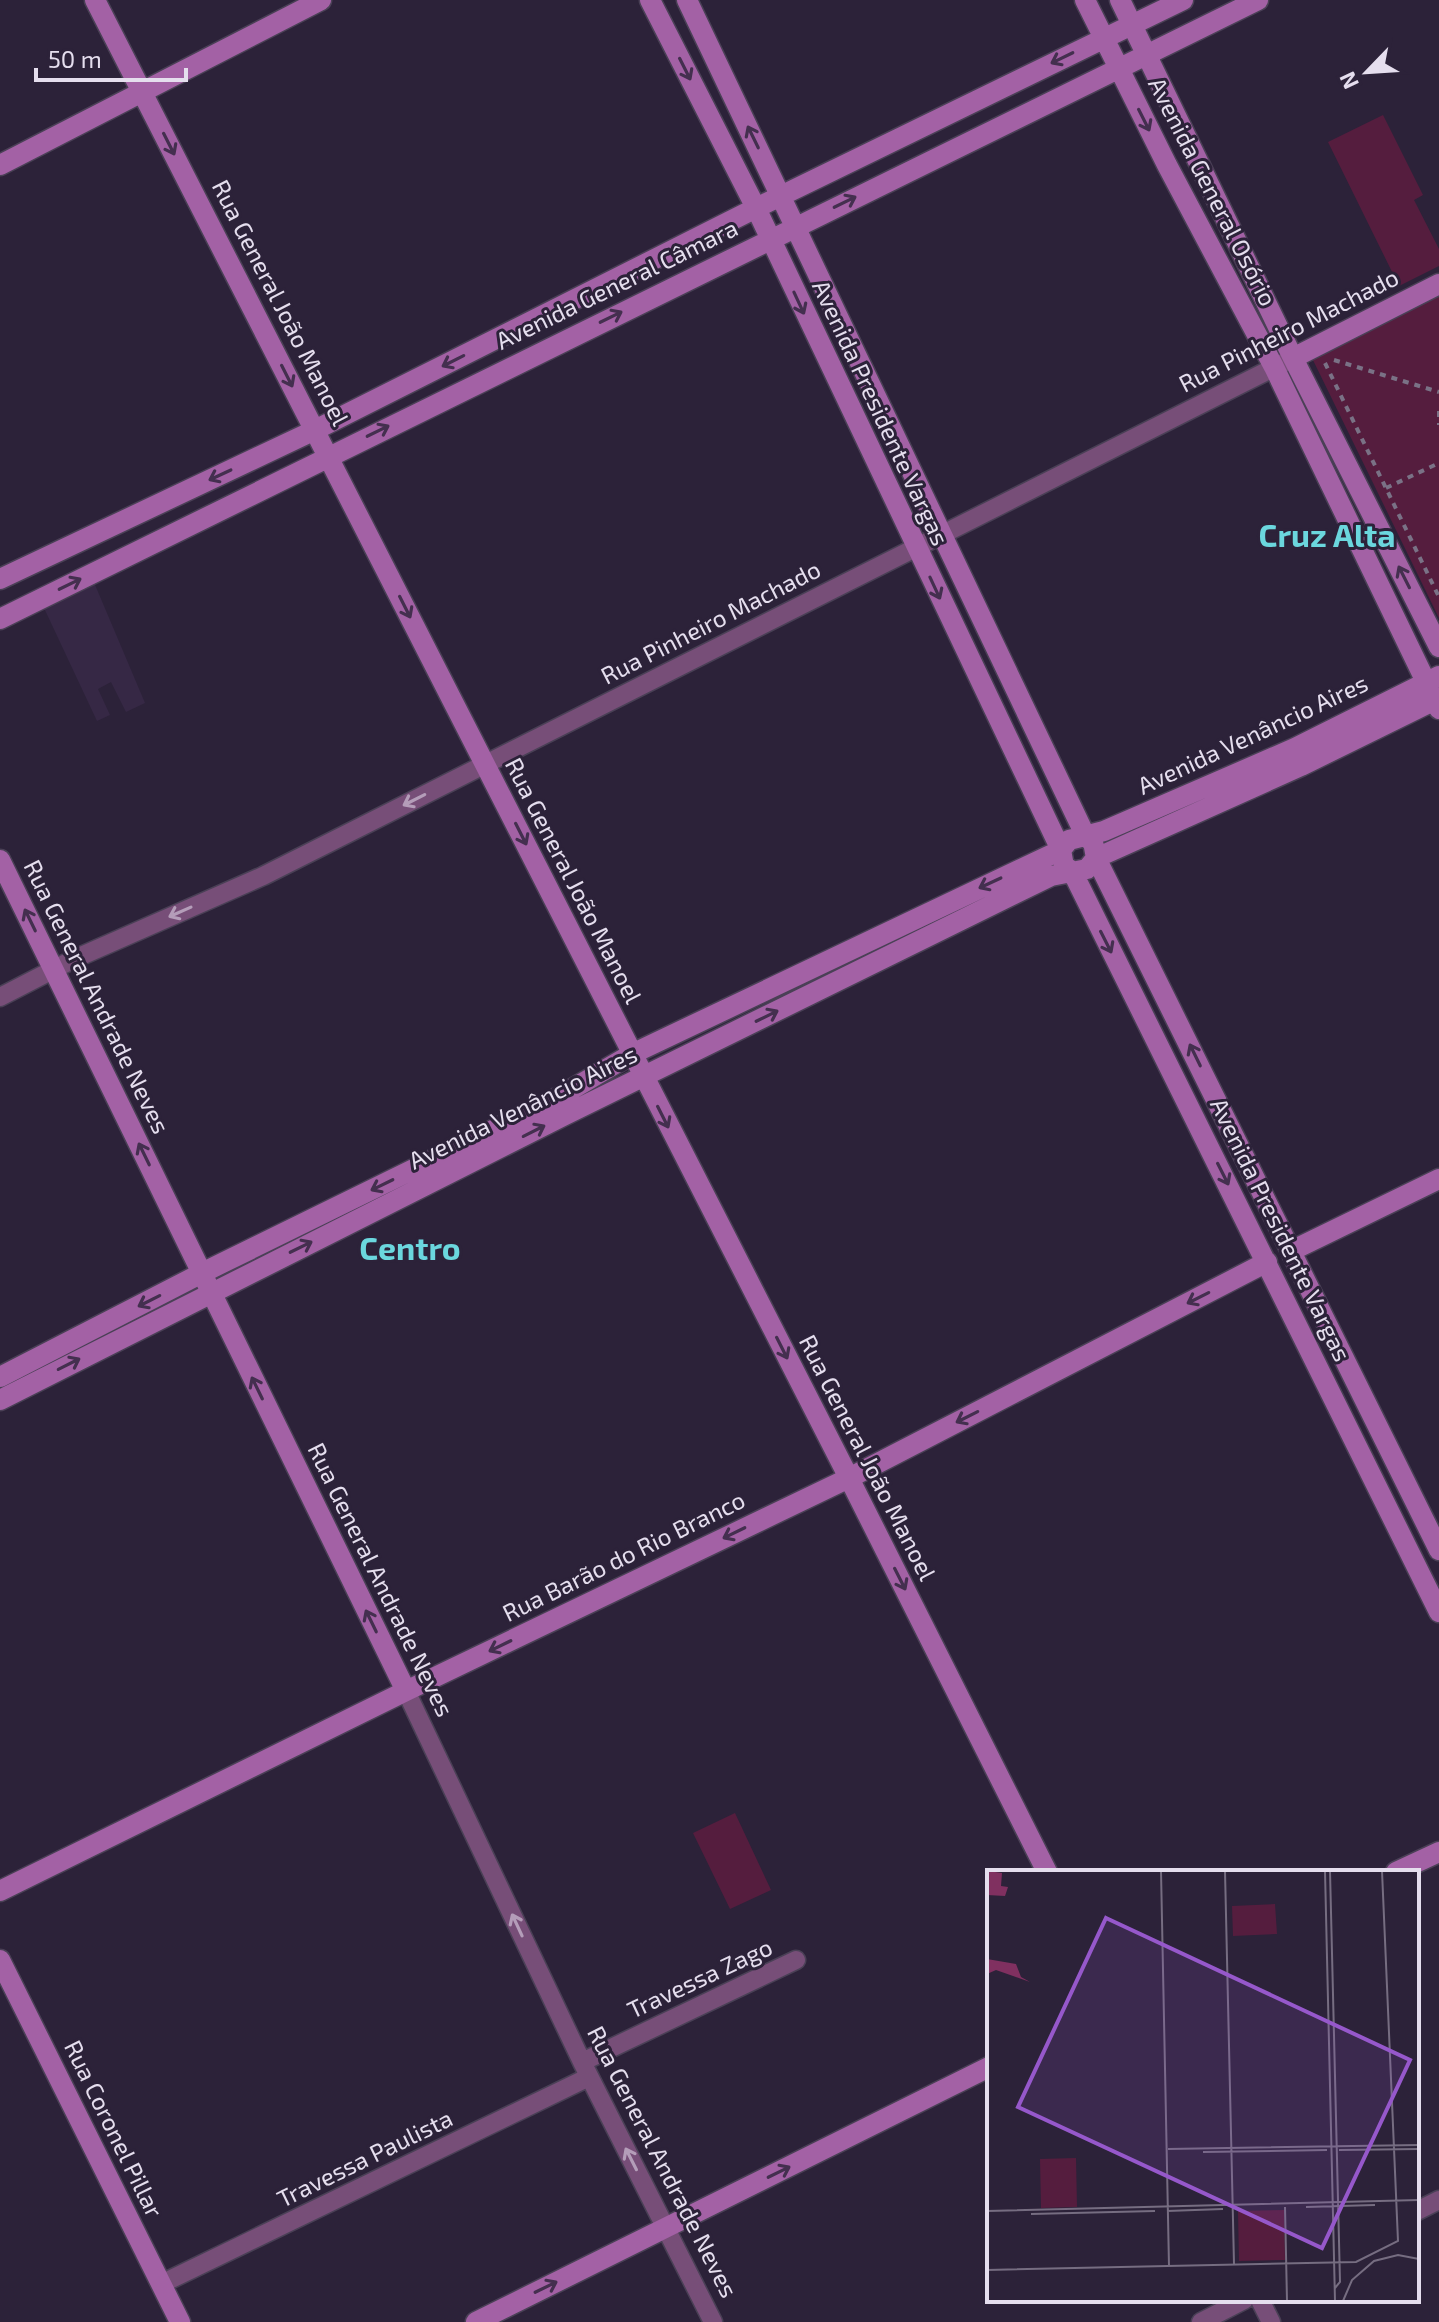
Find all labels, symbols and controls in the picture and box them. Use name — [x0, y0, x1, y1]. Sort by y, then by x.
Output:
scale bar — [36, 32, 186, 82]
north arrow — [1327, 32, 1407, 112]
text: 50 m — [48, 44, 102, 73]
one-way arrow — [1051, 51, 1075, 66]
one-way arrow — [678, 57, 694, 81]
text: N — [1333, 68, 1363, 94]
street label: Avenida General Osório — [1143, 72, 1284, 310]
one-way arrow — [1137, 108, 1153, 132]
one-way arrow — [745, 125, 760, 149]
one-way arrow — [161, 132, 177, 156]
street label: Rua General João Manoel — [207, 175, 356, 430]
one-way arrow — [833, 194, 857, 210]
street label: Avenida General Câmara — [491, 212, 742, 355]
street label: Rua Pinheiro Machado — [1174, 262, 1403, 398]
street label: Avenida Presidente Vargas — [807, 275, 956, 550]
one-way arrow — [792, 291, 807, 315]
one-way arrow — [599, 308, 623, 324]
one-way arrow — [442, 353, 466, 369]
one-way arrow — [280, 363, 296, 387]
one-way arrow — [366, 423, 390, 438]
one-way arrow — [208, 468, 232, 483]
district label: Cruz Alta — [1259, 515, 1395, 553]
street label: Rua Pinheiro Machado — [596, 554, 825, 690]
one-way arrow — [1396, 566, 1411, 590]
one-way arrow — [57, 576, 81, 591]
one-way arrow — [928, 576, 943, 600]
one-way arrow — [397, 595, 413, 619]
street label: Avenida Venâncio Aires — [1133, 668, 1372, 800]
street label: Rua General João Manoel — [500, 753, 649, 1008]
one-way arrow — [403, 793, 427, 808]
one-way arrow — [513, 822, 529, 846]
street label: Rua General Andrade Neves — [18, 855, 176, 1138]
one-way arrow — [979, 876, 1003, 891]
one-way arrow — [168, 906, 193, 921]
one-way arrow — [22, 909, 37, 933]
one-way arrow — [1099, 929, 1114, 953]
one-way arrow — [755, 1008, 779, 1023]
street label: Avenida Venâncio Aires — [403, 1039, 641, 1175]
one-way arrow — [1187, 1044, 1202, 1068]
street label: Avenida Presidente Vargas — [1205, 1093, 1358, 1366]
one-way arrow — [656, 1104, 671, 1128]
one-way arrow — [522, 1123, 546, 1139]
one-way arrow — [136, 1142, 151, 1166]
one-way arrow — [1216, 1161, 1231, 1185]
one-way arrow — [370, 1178, 394, 1194]
district label: Centro — [359, 1228, 461, 1266]
one-way arrow — [289, 1239, 313, 1254]
one-way arrow — [1186, 1290, 1210, 1306]
one-way arrow — [137, 1294, 161, 1309]
street label: Rua General João Manoel — [794, 1330, 943, 1585]
one-way arrow — [775, 1335, 790, 1359]
one-way arrow — [57, 1356, 81, 1372]
one-way arrow — [249, 1376, 264, 1400]
one-way arrow — [955, 1410, 979, 1426]
street label: Rua General Andrade Neves — [302, 1438, 460, 1721]
street label: Rua Barão do Rio Branco — [497, 1484, 749, 1627]
one-way arrow — [723, 1526, 747, 1541]
one-way arrow — [893, 1567, 908, 1591]
one-way arrow — [363, 1610, 379, 1634]
one-way arrow — [488, 1639, 512, 1654]
inset map — [987, 1870, 1419, 2302]
one-way arrow — [509, 1913, 524, 1937]
street label: Travessa Zago — [622, 1931, 776, 2024]
street label: Rua General Andrade Neves — [582, 2021, 745, 2302]
street label: Rua Coronel Pillar — [59, 2035, 170, 2222]
street label: Travessa Paulista — [272, 2103, 457, 2213]
one-way arrow — [622, 2147, 638, 2171]
one-way arrow — [767, 2164, 791, 2179]
one-way arrow — [534, 2279, 558, 2295]

